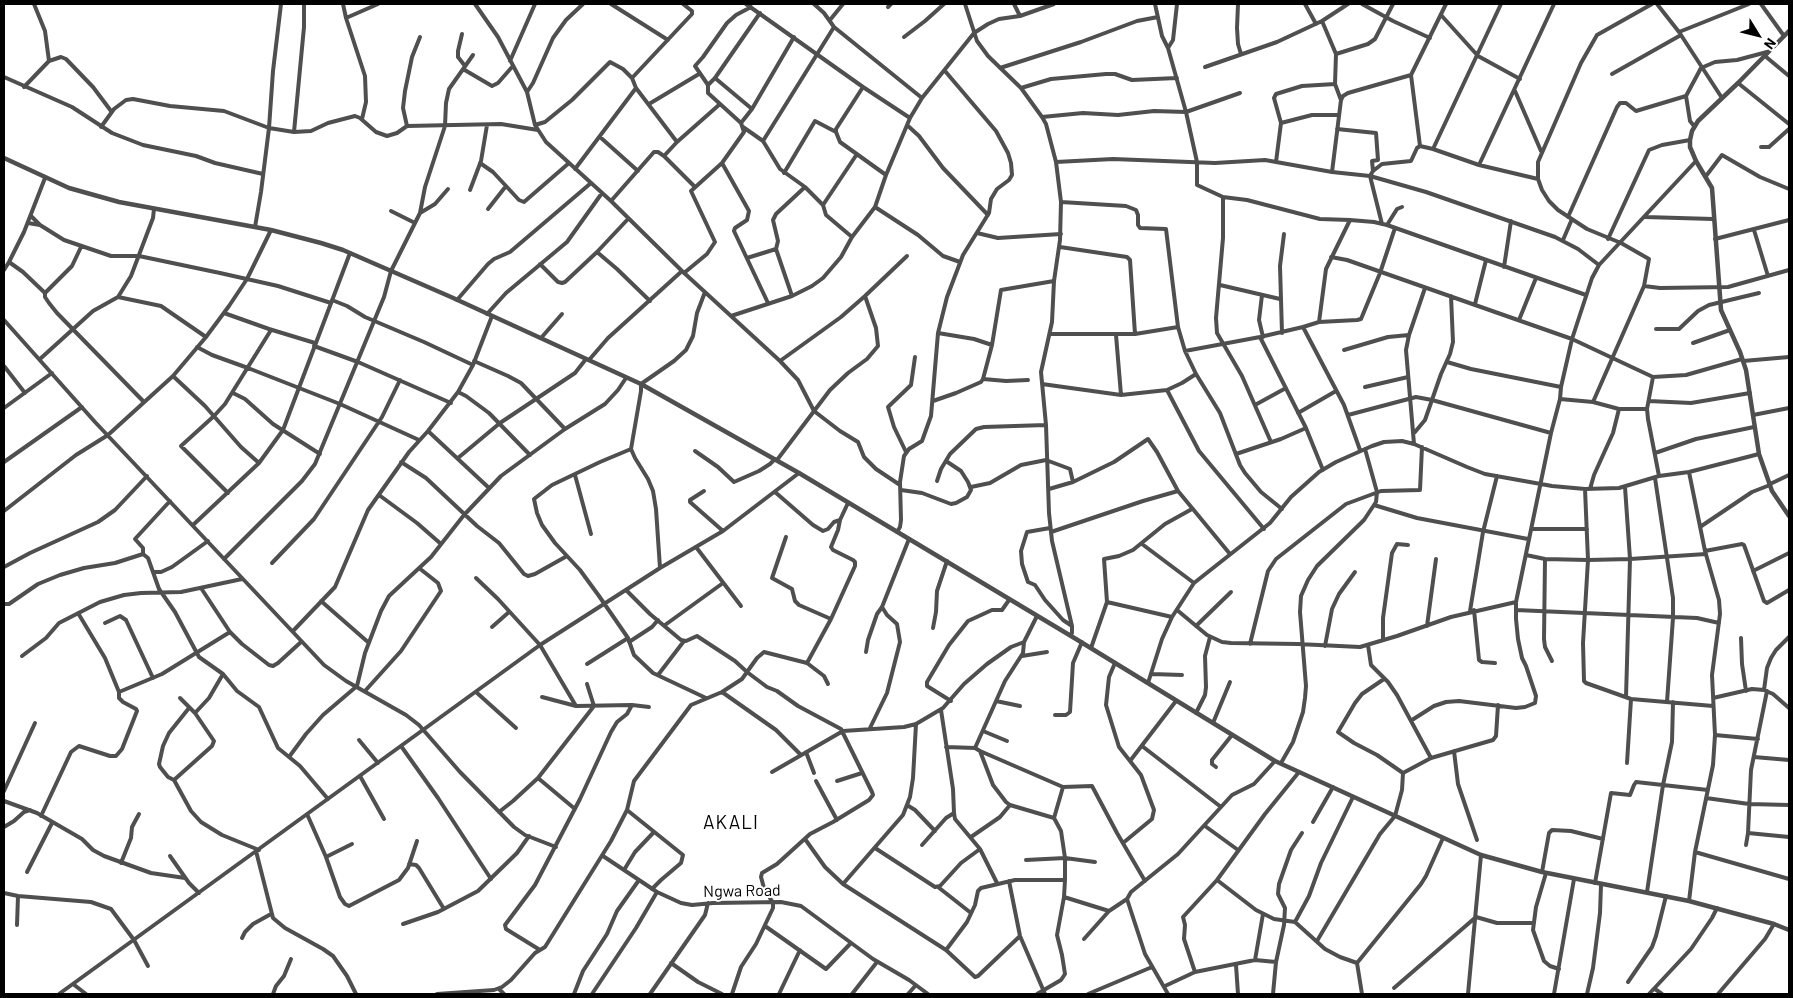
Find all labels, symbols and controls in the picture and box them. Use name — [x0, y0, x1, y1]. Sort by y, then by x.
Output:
north arrow — [1733, 10, 1783, 60]
text: N — [1761, 35, 1780, 53]
district label: AKALI — [702, 812, 760, 834]
street label: Ngwa Road — [703, 881, 781, 901]

